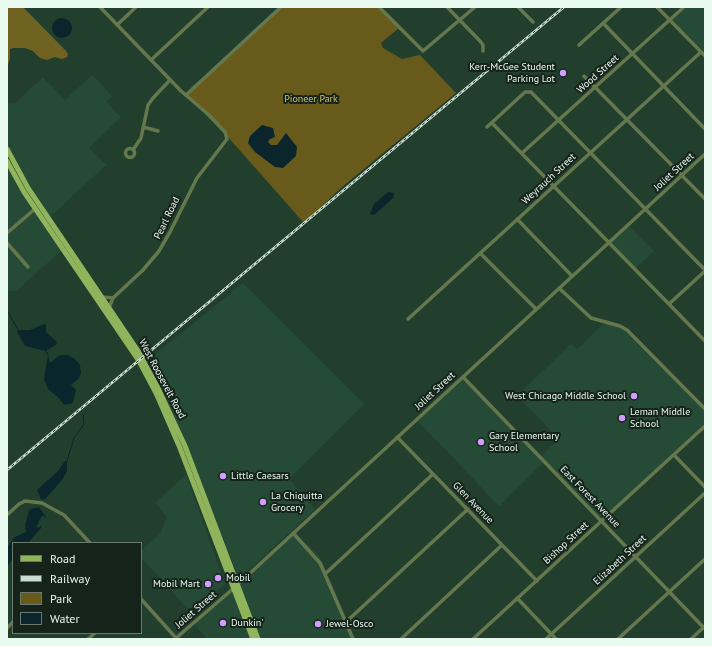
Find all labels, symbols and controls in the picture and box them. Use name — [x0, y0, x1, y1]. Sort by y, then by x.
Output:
street label: Wood Street — [575, 52, 621, 96]
place label: Kerr-McGee Student Parking Lot — [469, 61, 555, 84]
marker: Kerr-McGee Student Parking Lot — [558, 68, 568, 78]
park label: Pioneer Park — [284, 93, 338, 105]
street label: Joliet Street — [651, 150, 697, 194]
street label: Weyrauch Street — [520, 151, 578, 207]
street label: Pearl Road — [152, 195, 182, 241]
street label: West Roosevelt Road — [136, 337, 188, 421]
street label: Joliet Street — [412, 369, 458, 413]
place label: West Chicago Middle School — [505, 390, 626, 402]
marker: West Chicago Middle School — [629, 391, 639, 401]
place label: Leman Middle School — [630, 406, 690, 430]
marker: Leman Middle School — [617, 413, 627, 423]
place label: Gary Elementary School — [489, 430, 559, 454]
marker: Gary Elementary School — [476, 437, 486, 447]
street label: East Forest Avenue — [558, 464, 622, 530]
place label: Little Caesars — [231, 470, 289, 482]
marker: Little Caesars — [218, 471, 228, 481]
street label: Glen Avenue — [450, 480, 496, 526]
place label: La Chiquitta Grocery — [271, 490, 323, 514]
marker: La Chiquitta Grocery — [258, 497, 268, 507]
street label: Bishop Street — [541, 519, 591, 567]
street label: Elizabeth Street — [591, 532, 649, 588]
legend — [12, 542, 142, 634]
text: Road — [50, 551, 75, 566]
text: Railway — [50, 571, 90, 586]
place label: Mobil — [226, 572, 250, 584]
marker: Mobil — [213, 573, 223, 583]
place label: Mobil Mart — [153, 578, 200, 590]
marker: Mobil Mart — [203, 579, 213, 589]
street label: Joliet Street — [173, 589, 219, 631]
text: Park — [50, 591, 72, 606]
text: Water — [50, 611, 80, 626]
place label: Dunkin' — [231, 617, 264, 629]
marker: Dunkin' — [218, 618, 228, 628]
place label: Jewel-Osco — [326, 618, 373, 630]
marker: Jewel-Osco — [313, 619, 323, 629]

